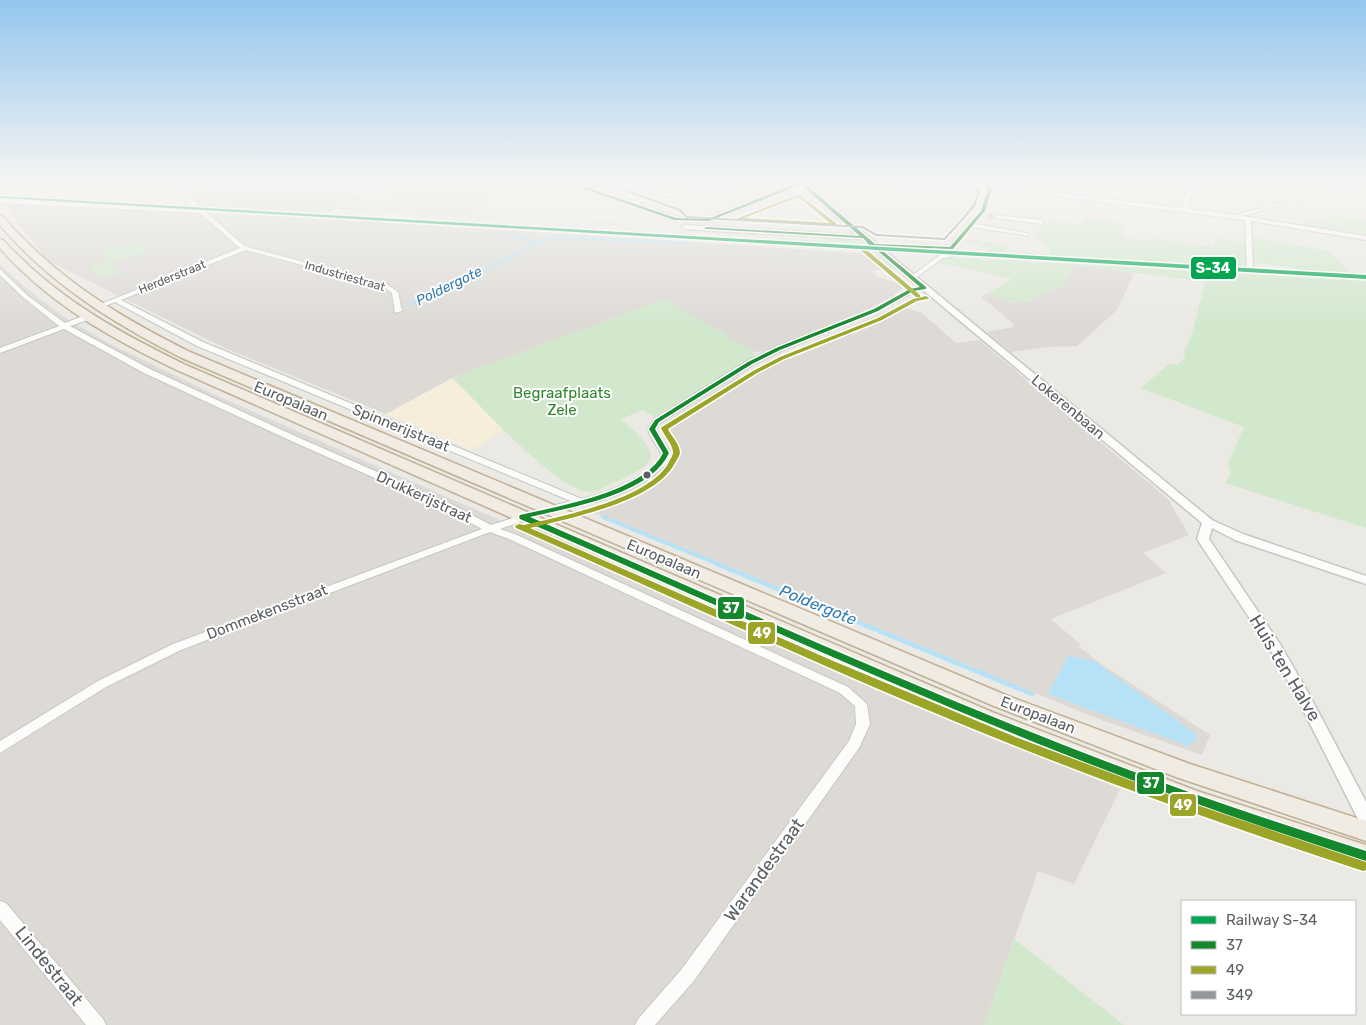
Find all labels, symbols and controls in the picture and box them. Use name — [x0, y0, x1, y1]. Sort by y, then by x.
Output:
line badge: S-34 — [1190, 256, 1237, 280]
street label: Herderstraat — [136, 257, 208, 297]
street label: Industriestraat — [303, 258, 387, 294]
text: S-34 — [1196, 260, 1231, 277]
water label: Poldergote — [413, 263, 485, 309]
street label: Lokerenbaan — [1028, 371, 1108, 443]
street label: Europalaan — [251, 377, 331, 425]
park label: Begraafplaats Zele — [513, 384, 611, 419]
street label: Spinnerijstraat — [350, 400, 452, 456]
street label: Drukkerijstraat — [373, 467, 475, 527]
unlabelled marker — [642, 470, 652, 480]
street label: Europalaan — [624, 535, 704, 583]
street label: Dommekensstraat — [204, 581, 330, 643]
water label: Poldergote — [777, 581, 859, 629]
line badge: 37 — [717, 596, 745, 620]
text: 37 — [722, 600, 740, 617]
street label: Huis ten Halve — [1245, 611, 1325, 725]
line badge: 49 — [747, 621, 776, 645]
text: 49 — [753, 625, 771, 642]
street label: Europalaan — [998, 692, 1078, 738]
line badge: 37 — [1136, 771, 1165, 795]
text: 37 — [1142, 775, 1160, 792]
line badge: 49 — [1169, 793, 1197, 817]
text: 49 — [1174, 797, 1192, 814]
street label: Warandestraat — [719, 814, 809, 926]
legend — [1181, 900, 1356, 1015]
text: Railway S-34 — [1226, 911, 1317, 929]
street label: Lindestraat — [10, 922, 88, 1010]
text: 37 — [1226, 936, 1243, 954]
text: 49 — [1226, 961, 1244, 979]
text: 349 — [1226, 986, 1253, 1004]

